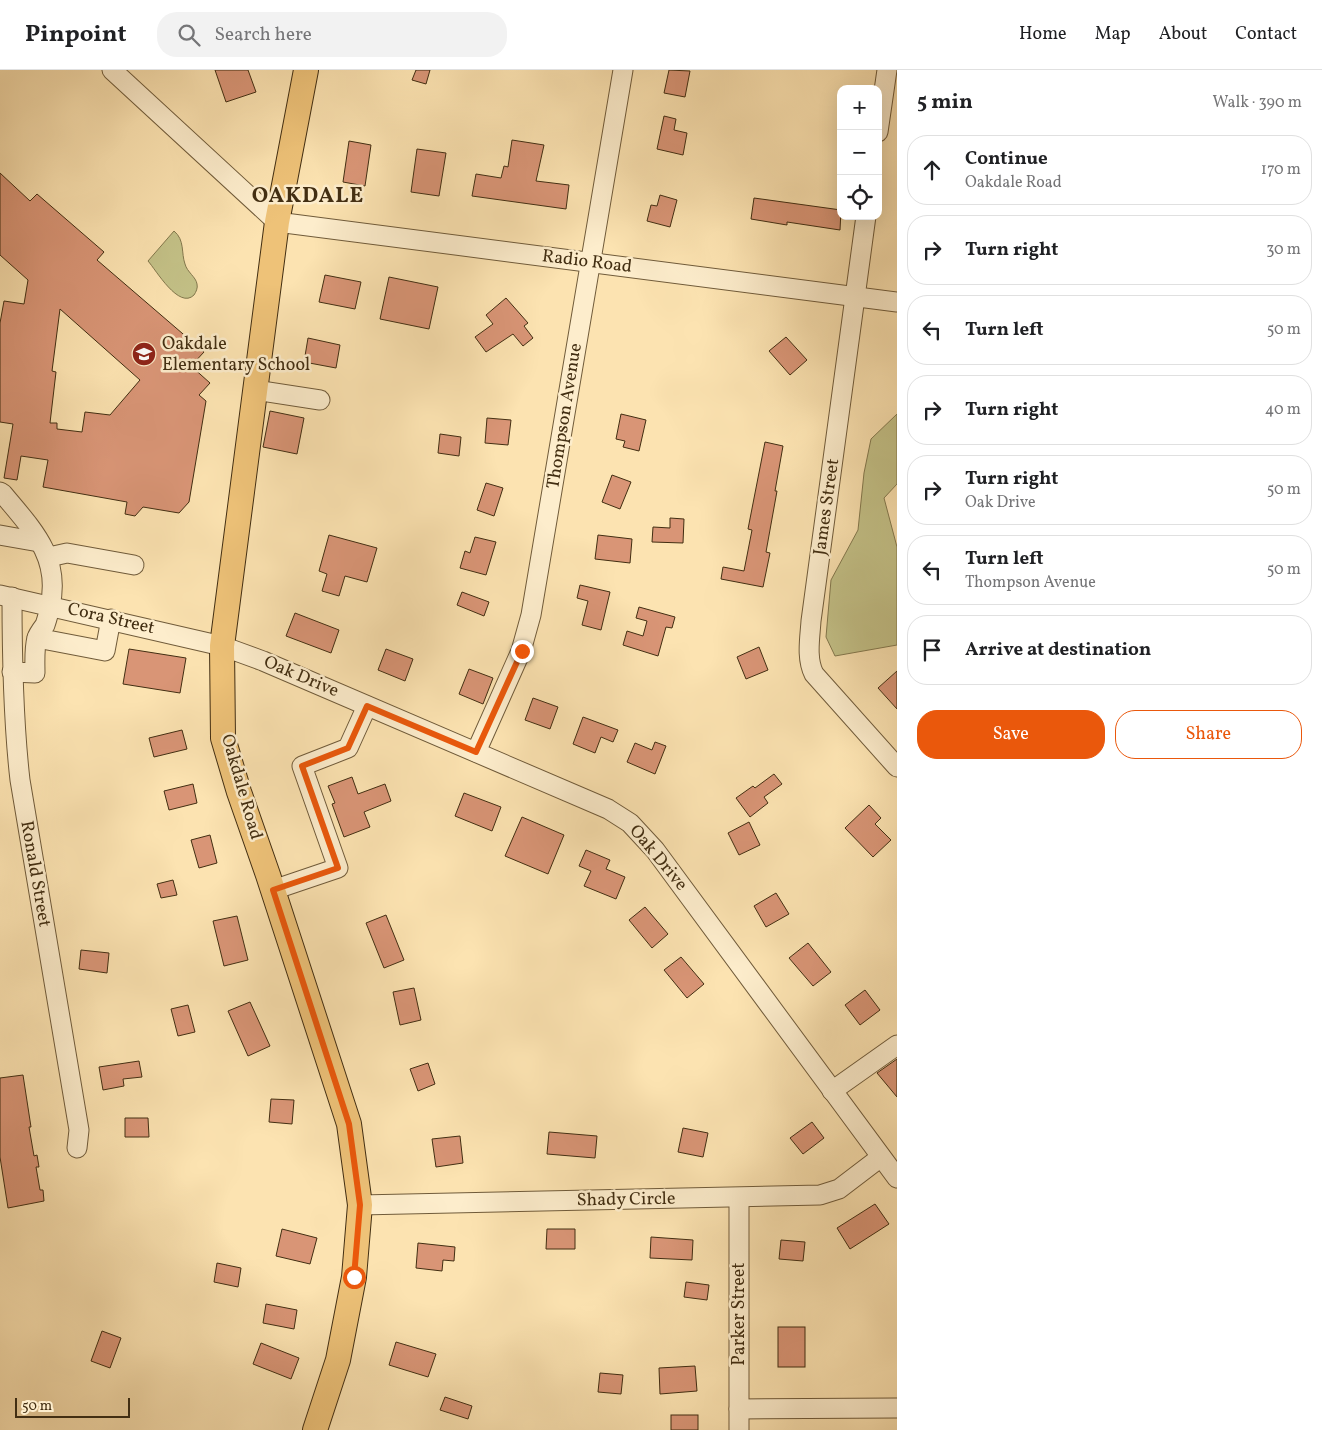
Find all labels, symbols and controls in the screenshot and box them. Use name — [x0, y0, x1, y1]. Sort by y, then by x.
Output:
search box — [157, 12, 507, 57]
text: Pinpoint — [25, 18, 127, 52]
icon: search — [175, 21, 203, 49]
text: Search here — [215, 22, 312, 48]
text: Home — [1019, 22, 1067, 47]
text: Map — [1095, 22, 1131, 47]
text: About — [1159, 22, 1207, 47]
text: Contact — [1235, 22, 1297, 47]
map controls — [837, 85, 882, 220]
button: + — [837, 85, 882, 130]
text: 5 min — [917, 88, 973, 117]
text: Walk · 390 m — [1213, 92, 1302, 114]
button: − — [837, 130, 882, 175]
text: Continue — [965, 146, 1048, 172]
icon: ahead — [918, 156, 946, 184]
text: 170 m — [1261, 159, 1301, 181]
text: Oakdale Road — [965, 172, 1062, 194]
button: locate — [837, 175, 882, 220]
district label: OAKDALE — [252, 181, 364, 212]
icon: right — [918, 236, 946, 264]
text: Turn right — [965, 237, 1058, 263]
text: 30 m — [1266, 239, 1301, 261]
street label: Radio Road — [540, 244, 634, 280]
icon: left — [918, 316, 946, 344]
text: Turn left — [965, 317, 1044, 343]
text: 50 m — [1267, 319, 1301, 341]
place label: Oakdale Elementary School — [162, 332, 310, 378]
school or university icon: Oakdale Elementary School — [131, 341, 157, 367]
street label: Thompson Avenue — [541, 341, 589, 491]
icon: right — [918, 396, 946, 424]
text: Turn right — [965, 397, 1058, 423]
text: 40 m — [1265, 399, 1301, 421]
street label: James Street — [808, 457, 846, 557]
text: Turn right — [965, 466, 1058, 492]
icon: right — [918, 476, 946, 504]
text: 50 m — [1267, 479, 1301, 501]
text: Oak Drive — [965, 492, 1036, 514]
text: Turn left — [965, 546, 1044, 572]
icon: left — [918, 556, 946, 584]
text: 50 m — [1267, 559, 1301, 581]
text: Thompson Avenue — [965, 572, 1096, 594]
street label: Cora Street — [65, 597, 157, 641]
icon: arrive — [918, 636, 946, 664]
text: Arrive at destination — [965, 637, 1151, 663]
route end — [511, 640, 534, 663]
street label: Oak Drive — [260, 650, 342, 704]
button: Save — [917, 710, 1105, 759]
button: Share — [1115, 710, 1302, 759]
street label: Oakdale Road — [214, 731, 268, 843]
street label: Ronald Street — [13, 819, 57, 929]
street label: Oak Drive — [623, 820, 693, 896]
street label: Shady Circle — [576, 1187, 676, 1213]
street label: Parker Street — [727, 1262, 752, 1366]
route start — [343, 1266, 366, 1289]
scale bar — [15, 1395, 130, 1418]
text: 50 m — [22, 1397, 52, 1416]

